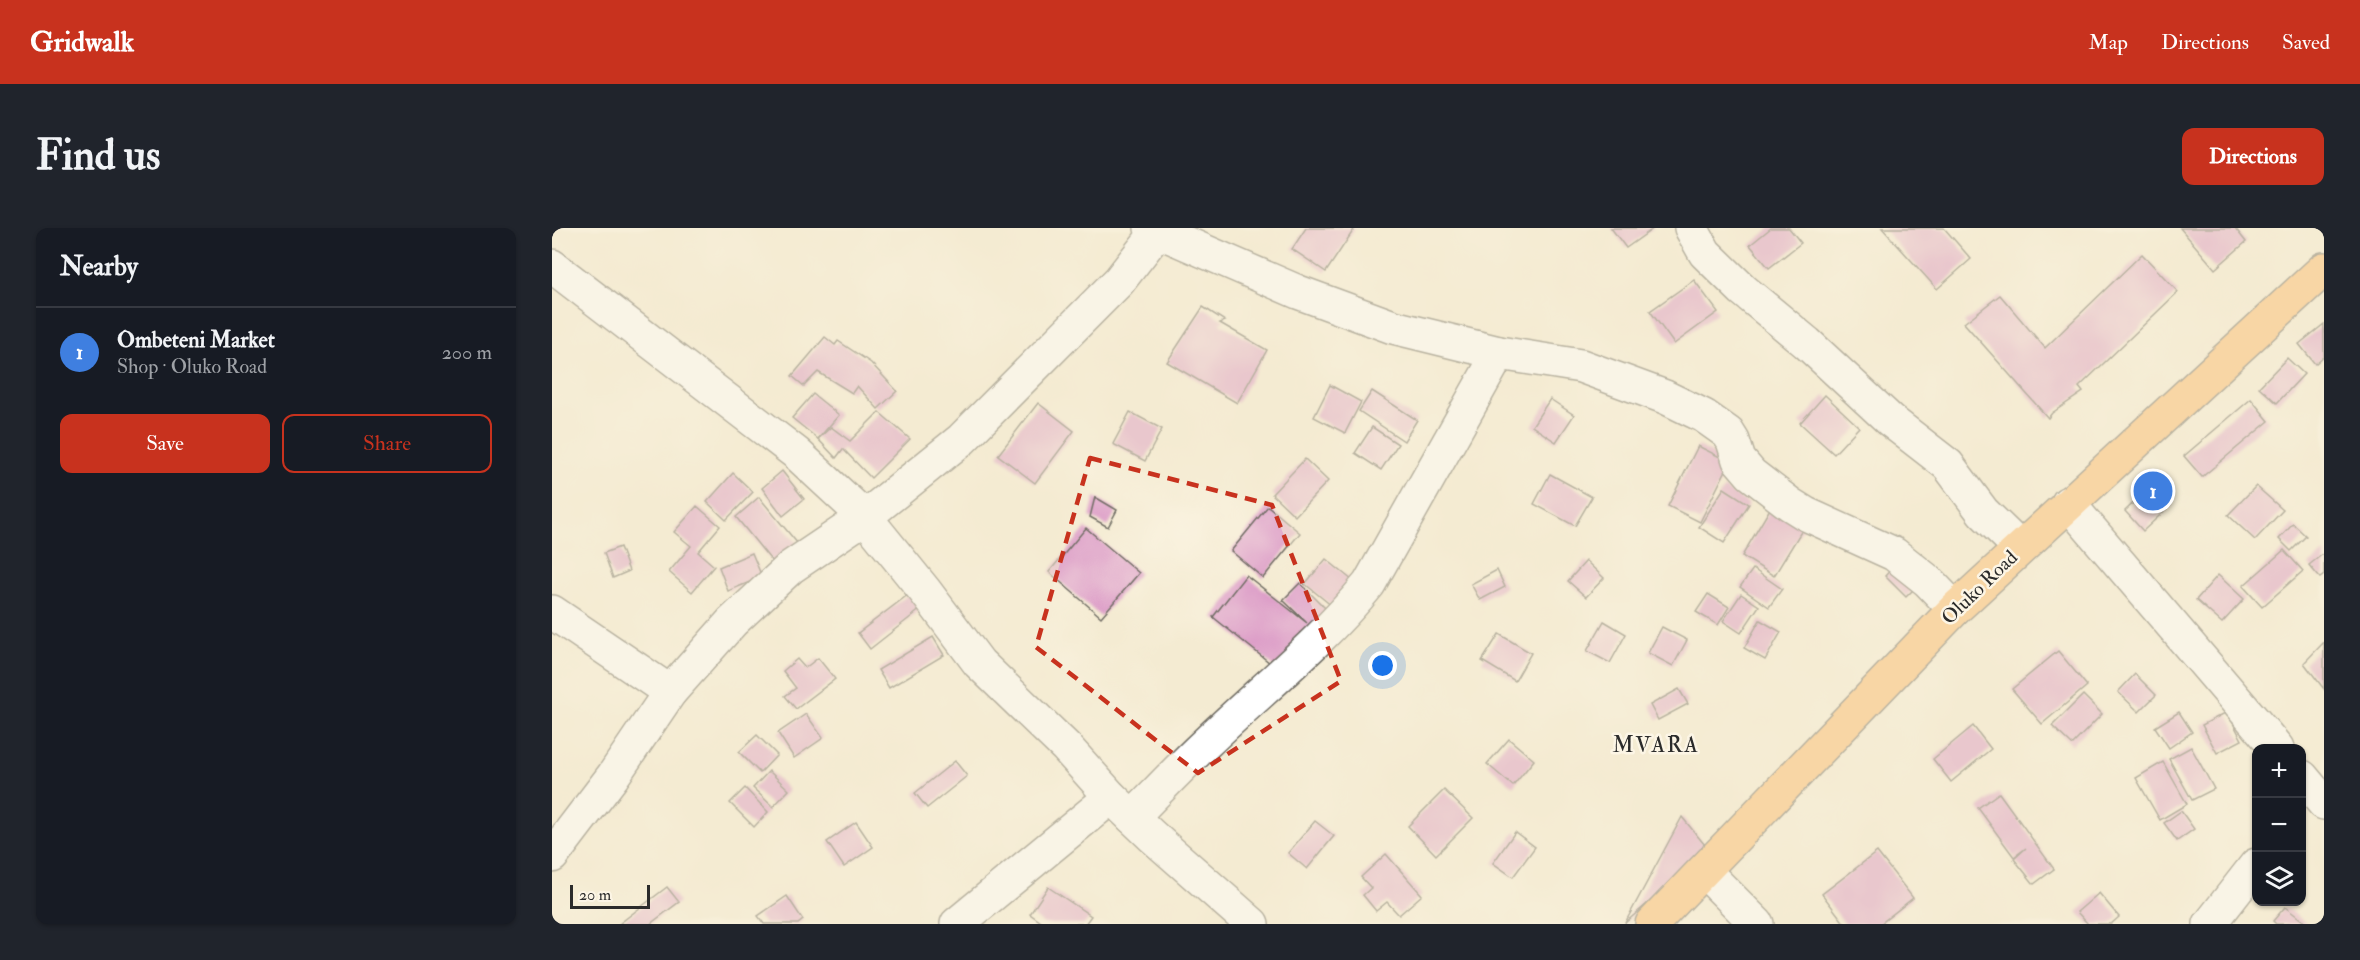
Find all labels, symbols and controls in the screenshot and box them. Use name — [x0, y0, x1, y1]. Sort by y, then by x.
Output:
text: Gridwalk — [30, 25, 134, 60]
text: Map — [2088, 29, 2128, 56]
text: Directions — [2161, 29, 2249, 56]
text: Saved — [2282, 29, 2330, 56]
button: Directions — [2182, 128, 2324, 185]
text: Find us — [36, 130, 160, 182]
text: Nearby — [60, 251, 138, 283]
text: Ombeteni Market — [117, 326, 275, 354]
text: 1 — [76, 340, 83, 365]
text: 200 m — [442, 340, 492, 365]
text: Shop · Oluko Road — [117, 354, 267, 379]
button: Save — [60, 414, 270, 473]
button: Share — [282, 414, 492, 473]
pin: 1 — [2134, 468, 2172, 514]
street label: Oluko Road — [1936, 545, 2023, 630]
your location — [1368, 651, 1397, 680]
district label: MVARA — [1613, 731, 1699, 759]
map controls — [2252, 744, 2306, 906]
button: + — [2252, 744, 2306, 798]
button: − — [2252, 798, 2306, 852]
button: layers — [2252, 852, 2306, 906]
scale bar — [570, 882, 650, 910]
text: 20 m — [579, 885, 611, 905]

